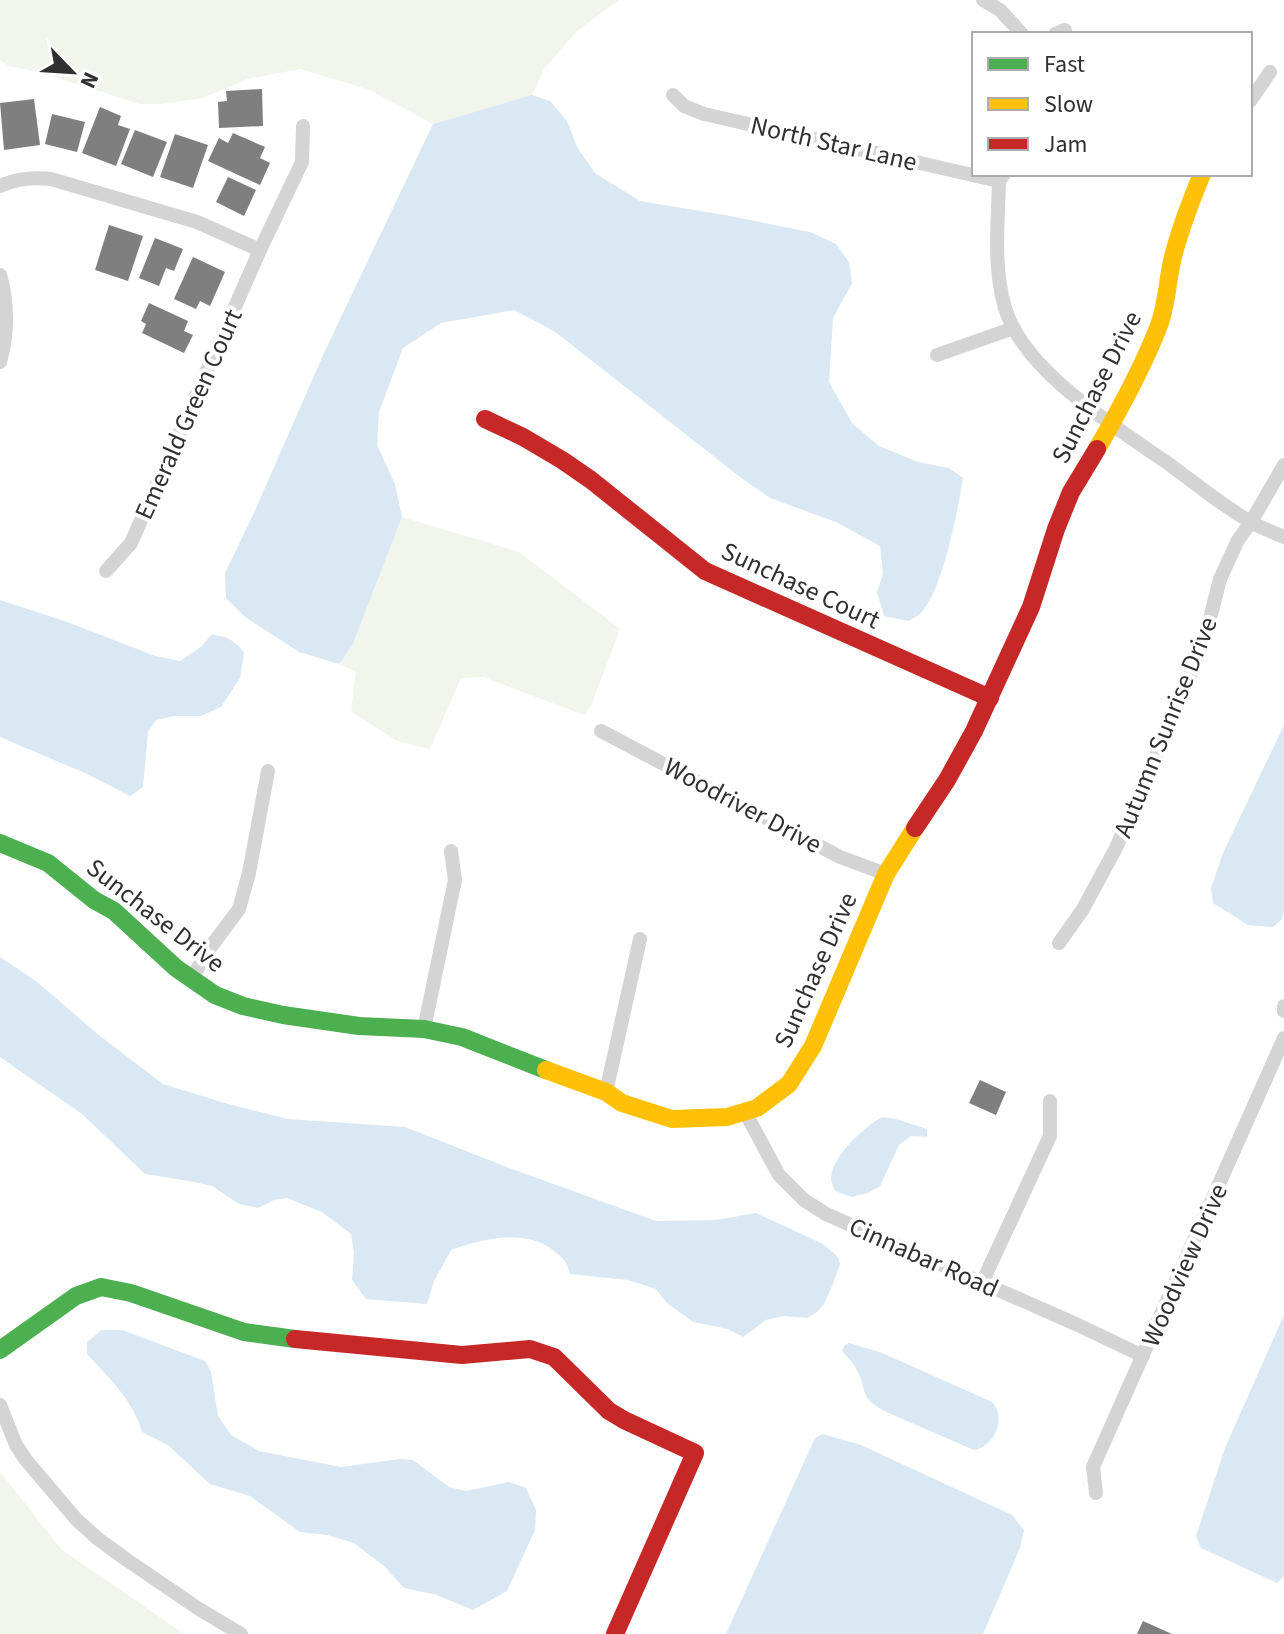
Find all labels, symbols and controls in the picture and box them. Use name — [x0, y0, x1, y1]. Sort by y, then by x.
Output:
north arrow — [32, 32, 112, 112]
legend — [972, 32, 1252, 176]
text: Fast — [1044, 47, 1085, 82]
text: N — [72, 67, 107, 93]
text: Slow — [1044, 87, 1093, 122]
street label: North Star Lane — [747, 106, 921, 181]
text: Jam — [1044, 127, 1088, 162]
street label: Emerald Green Court — [125, 303, 252, 525]
street label: Sunchase Drive — [1042, 305, 1151, 470]
street label: Sunchase Court — [715, 532, 886, 638]
street label: Autumn Sunrise Drive — [1104, 611, 1227, 843]
street label: Woodriver Drive — [657, 748, 828, 863]
street label: Sunchase Drive — [79, 849, 233, 981]
street label: Sunchase Drive — [765, 887, 866, 1054]
street label: Woodview Drive — [1132, 1178, 1237, 1353]
street label: Cinnabar Road — [843, 1208, 1004, 1307]

